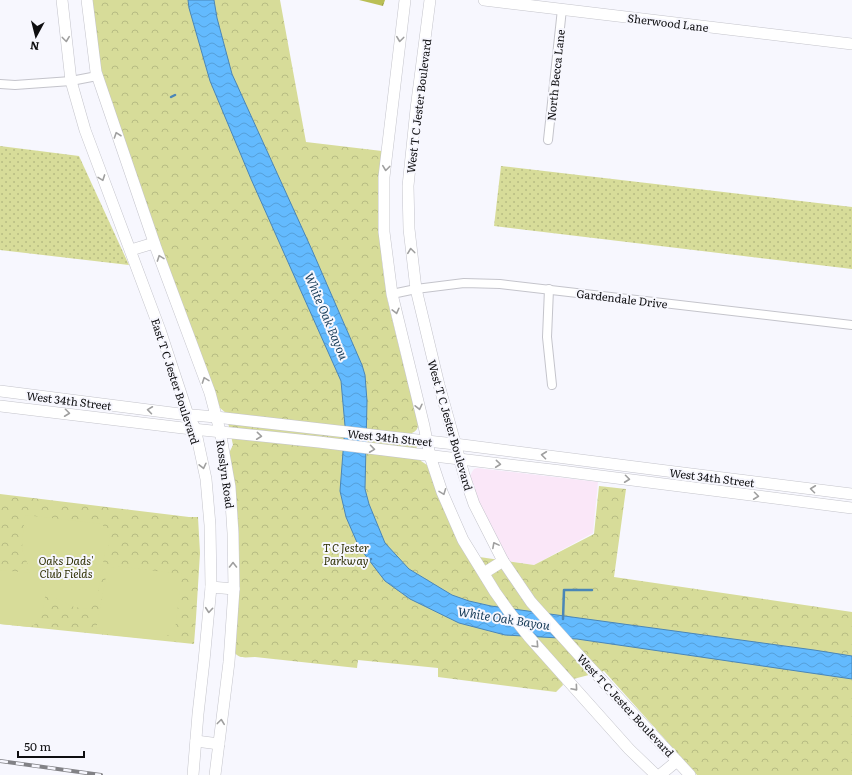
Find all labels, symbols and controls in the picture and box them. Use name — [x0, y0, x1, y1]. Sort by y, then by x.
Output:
street label: Sherwood Lane — [627, 9, 710, 35]
north arrow — [16, 16, 56, 56]
street label: North Becca Lane — [542, 28, 568, 122]
one-way arrow — [62, 36, 71, 42]
one-way arrow — [396, 36, 405, 42]
text: N — [29, 38, 40, 55]
street label: West T C Jester Boulevard — [402, 38, 434, 174]
one-way arrow — [114, 132, 122, 139]
one-way arrow — [381, 165, 390, 171]
one-way arrow — [98, 174, 106, 181]
one-way arrow — [407, 248, 416, 254]
one-way arrow — [156, 255, 164, 262]
water label: White Oak Bayou — [301, 270, 354, 363]
street label: Gardendale Drive — [576, 284, 669, 312]
one-way arrow — [392, 308, 400, 314]
street label: East T C Jester Boulevard — [148, 316, 204, 446]
street label: West T C Jester Boulevard — [425, 358, 477, 493]
one-way arrow — [201, 376, 209, 383]
street label: West 34th Street — [26, 387, 113, 413]
one-way arrow — [415, 403, 423, 410]
one-way arrow — [147, 406, 153, 415]
one-way arrow — [64, 409, 70, 418]
street label: West 34th Street — [347, 425, 434, 449]
one-way arrow — [256, 431, 262, 440]
street label: Rosslyn Road — [213, 438, 239, 510]
one-way arrow — [369, 444, 375, 453]
one-way arrow — [541, 451, 547, 460]
one-way arrow — [495, 459, 501, 468]
one-way arrow — [199, 463, 207, 470]
street label: West 34th Street — [669, 464, 756, 490]
one-way arrow — [624, 474, 630, 483]
one-way arrow — [810, 484, 816, 493]
one-way arrow — [438, 489, 446, 496]
one-way arrow — [753, 491, 759, 500]
park label: T C Jester Parkway — [323, 539, 369, 568]
one-way arrow — [492, 542, 500, 550]
park label: Oaks Dads' Club Fields — [39, 552, 94, 581]
one-way arrow — [229, 562, 238, 568]
water label: White Oak Bayou — [457, 602, 552, 634]
one-way arrow — [204, 607, 213, 613]
one-way arrow — [531, 640, 539, 648]
street label: West T C Jester Boulevard — [574, 650, 678, 760]
one-way arrow — [570, 683, 577, 691]
one-way arrow — [217, 719, 226, 725]
scale bar — [18, 733, 84, 759]
text: 50 m — [24, 737, 51, 755]

